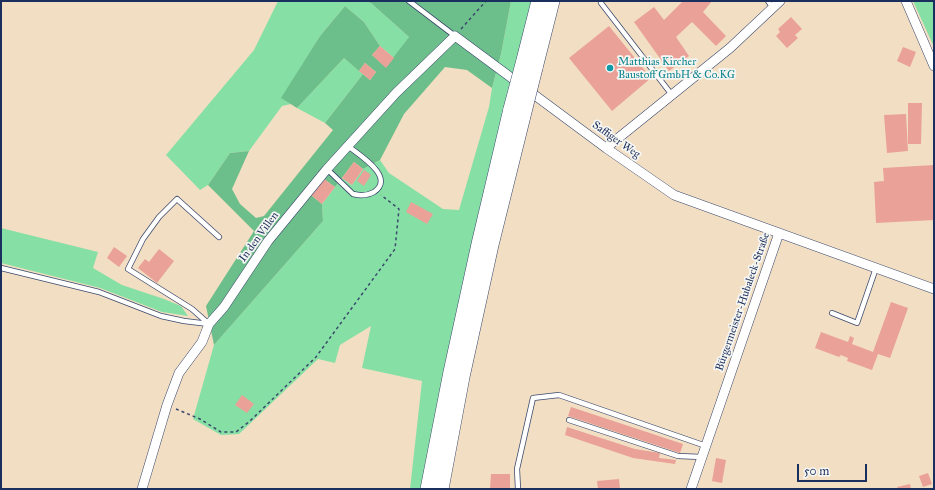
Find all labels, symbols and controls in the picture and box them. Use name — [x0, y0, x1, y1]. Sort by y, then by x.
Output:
place label: Matthias Kircher Baustoff GmbH & Co.KG — [618, 55, 735, 81]
marker: Matthias Kircher Baustoff GmbH & Co.KG — [605, 63, 615, 73]
street label: Saffiger Weg — [589, 119, 643, 161]
street label: In den Villen — [236, 209, 282, 265]
street label: Bürgermeister-Hubaleck-Straße — [713, 231, 773, 373]
scale bar — [799, 456, 869, 482]
text: 50 m — [804, 464, 829, 478]

